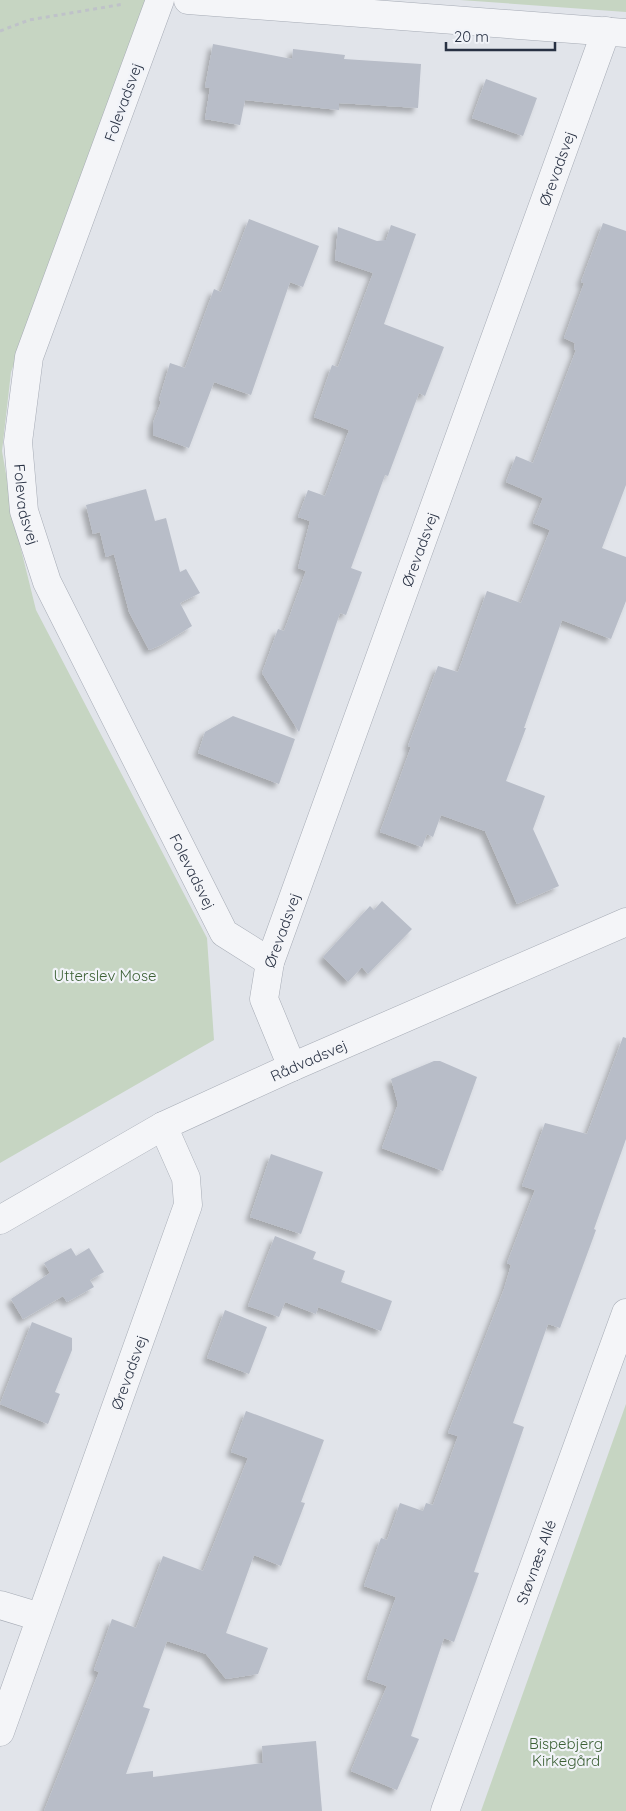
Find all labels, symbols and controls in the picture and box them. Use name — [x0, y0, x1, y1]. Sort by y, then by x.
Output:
scale bar — [446, 20, 555, 52]
text: 20 m — [454, 27, 489, 46]
street label: Folevadsvej — [100, 60, 146, 144]
street label: Ørevadsvej — [534, 128, 579, 208]
street label: Folevadsvej — [10, 463, 44, 547]
street label: Ørevadsvej — [397, 509, 441, 589]
street label: Folevadsvej — [166, 830, 220, 913]
street label: Ørevadsvej — [259, 890, 304, 970]
park label: Utterslev Mose — [54, 966, 156, 985]
street label: Rådvadsvej — [267, 1035, 350, 1085]
street label: Ørevadsvej — [106, 1332, 150, 1412]
street label: Støvnæs Allé — [511, 1517, 560, 1607]
park label: Bispebjerg Kirkegård — [529, 1734, 603, 1770]

